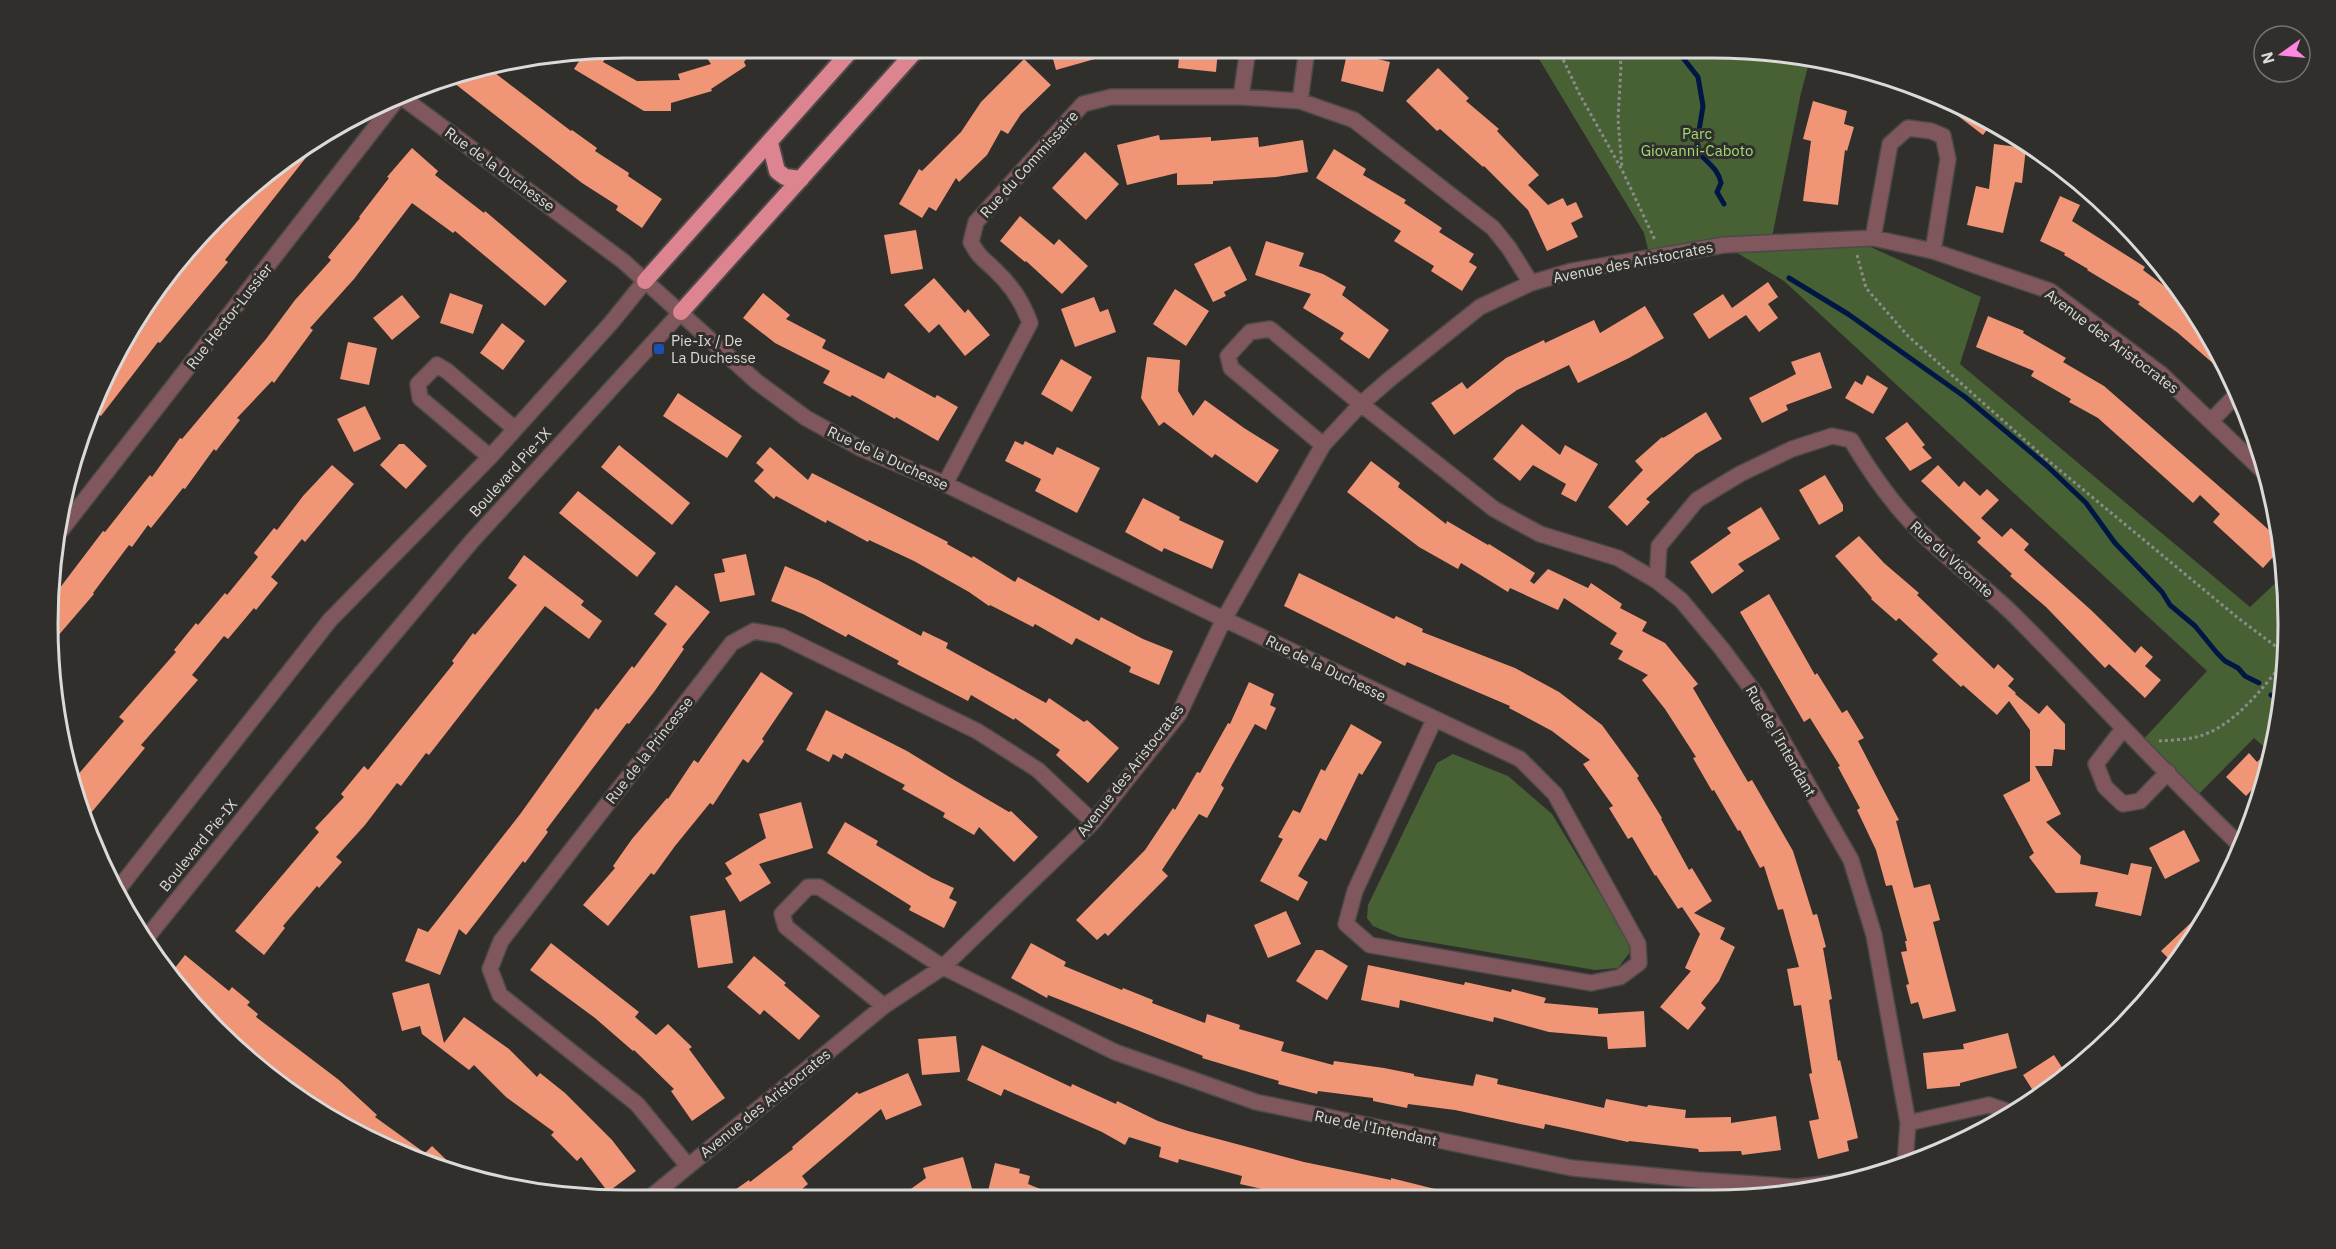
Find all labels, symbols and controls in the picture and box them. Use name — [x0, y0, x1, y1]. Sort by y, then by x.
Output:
north arrow — [2252, 24, 2312, 84]
text: N — [2256, 50, 2279, 66]
street label: Rue du Commissaire — [976, 106, 1082, 222]
street label: Rue de la Duchesse — [441, 123, 559, 215]
park label: Parc Giovanni-Caboto — [1641, 124, 1753, 160]
street label: Avenue des Aristocrates — [1551, 237, 1715, 287]
street label: Rue Hector-Lussier — [182, 259, 276, 373]
street label: Avenue des Aristocrates — [2041, 284, 2183, 398]
place label: Pie-Ix / De La Duchesse — [671, 331, 756, 367]
marker: Pie-Ix / De La Duchesse — [652, 342, 666, 356]
street label: Rue de la Duchesse — [824, 422, 952, 494]
street label: Boulevard Pie-IX — [465, 423, 555, 521]
street label: Rue du Vicomte — [1906, 516, 1998, 602]
street label: Rue de la Duchesse — [1263, 631, 1389, 705]
street label: Rue de l'Intendant — [1742, 682, 1820, 800]
street label: Rue de la Princesse — [601, 692, 697, 808]
street label: Avenue des Aristocrates — [1072, 700, 1188, 840]
street label: Boulevard Pie-IX — [155, 795, 241, 895]
street label: Avenue des Aristocrates — [696, 1044, 834, 1162]
street label: Rue de l'Intendant — [1313, 1106, 1439, 1150]

